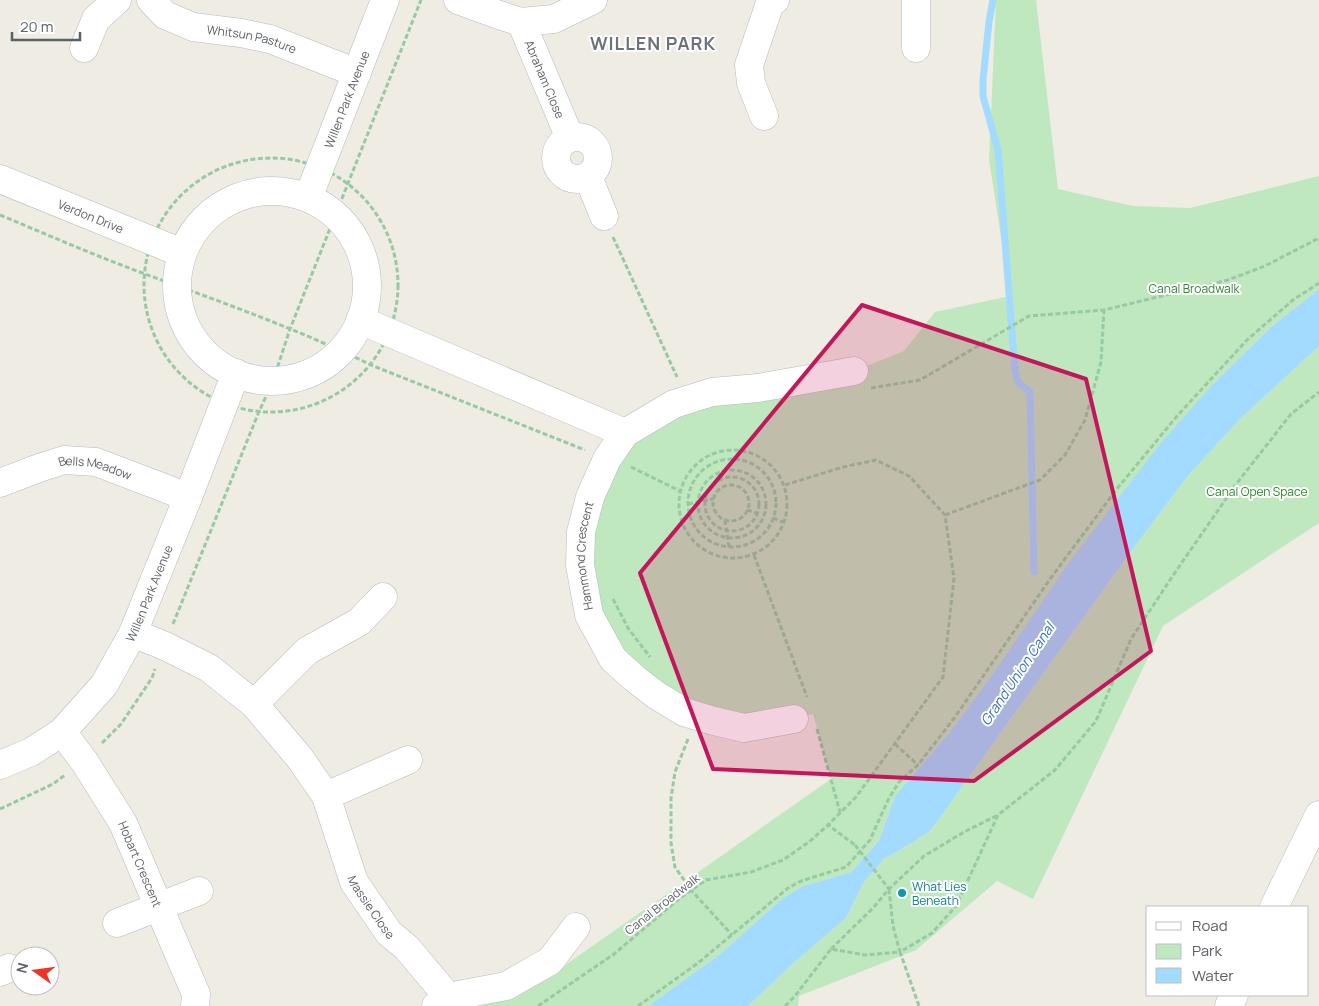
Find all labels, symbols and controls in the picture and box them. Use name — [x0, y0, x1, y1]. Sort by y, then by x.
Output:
scale bar — [12, 10, 80, 42]
text: 20 m — [20, 16, 53, 37]
street label: Whitsun Pasture — [206, 20, 299, 57]
district label: WILLEN PARK — [590, 31, 716, 55]
street label: Abraham Close — [521, 37, 569, 121]
street label: Willen Park Avenue — [320, 48, 373, 150]
street label: Verdon Drive — [55, 195, 126, 237]
park label: Canal Broadwalk — [1149, 280, 1241, 297]
street label: Bells Meadow — [56, 451, 134, 483]
park label: Canal Open Space — [1206, 483, 1308, 500]
street label: Hammond Crescent — [571, 499, 597, 612]
street label: Willen Park Avenue — [121, 542, 176, 645]
water label: Grand Union Canal — [976, 618, 1059, 729]
street label: Hobart Crescent — [115, 818, 166, 910]
street label: Canal Broadwalk — [621, 869, 704, 939]
street label: Massie Close — [344, 873, 398, 943]
place label: What Lies Beneath — [912, 878, 966, 909]
marker: What Lies Beneath — [896, 887, 908, 899]
legend — [1146, 906, 1309, 996]
text: Road — [1192, 915, 1228, 936]
text: Park — [1192, 940, 1222, 961]
north arrow — [10, 946, 60, 996]
text: N — [11, 961, 32, 975]
text: Water — [1192, 965, 1234, 986]

